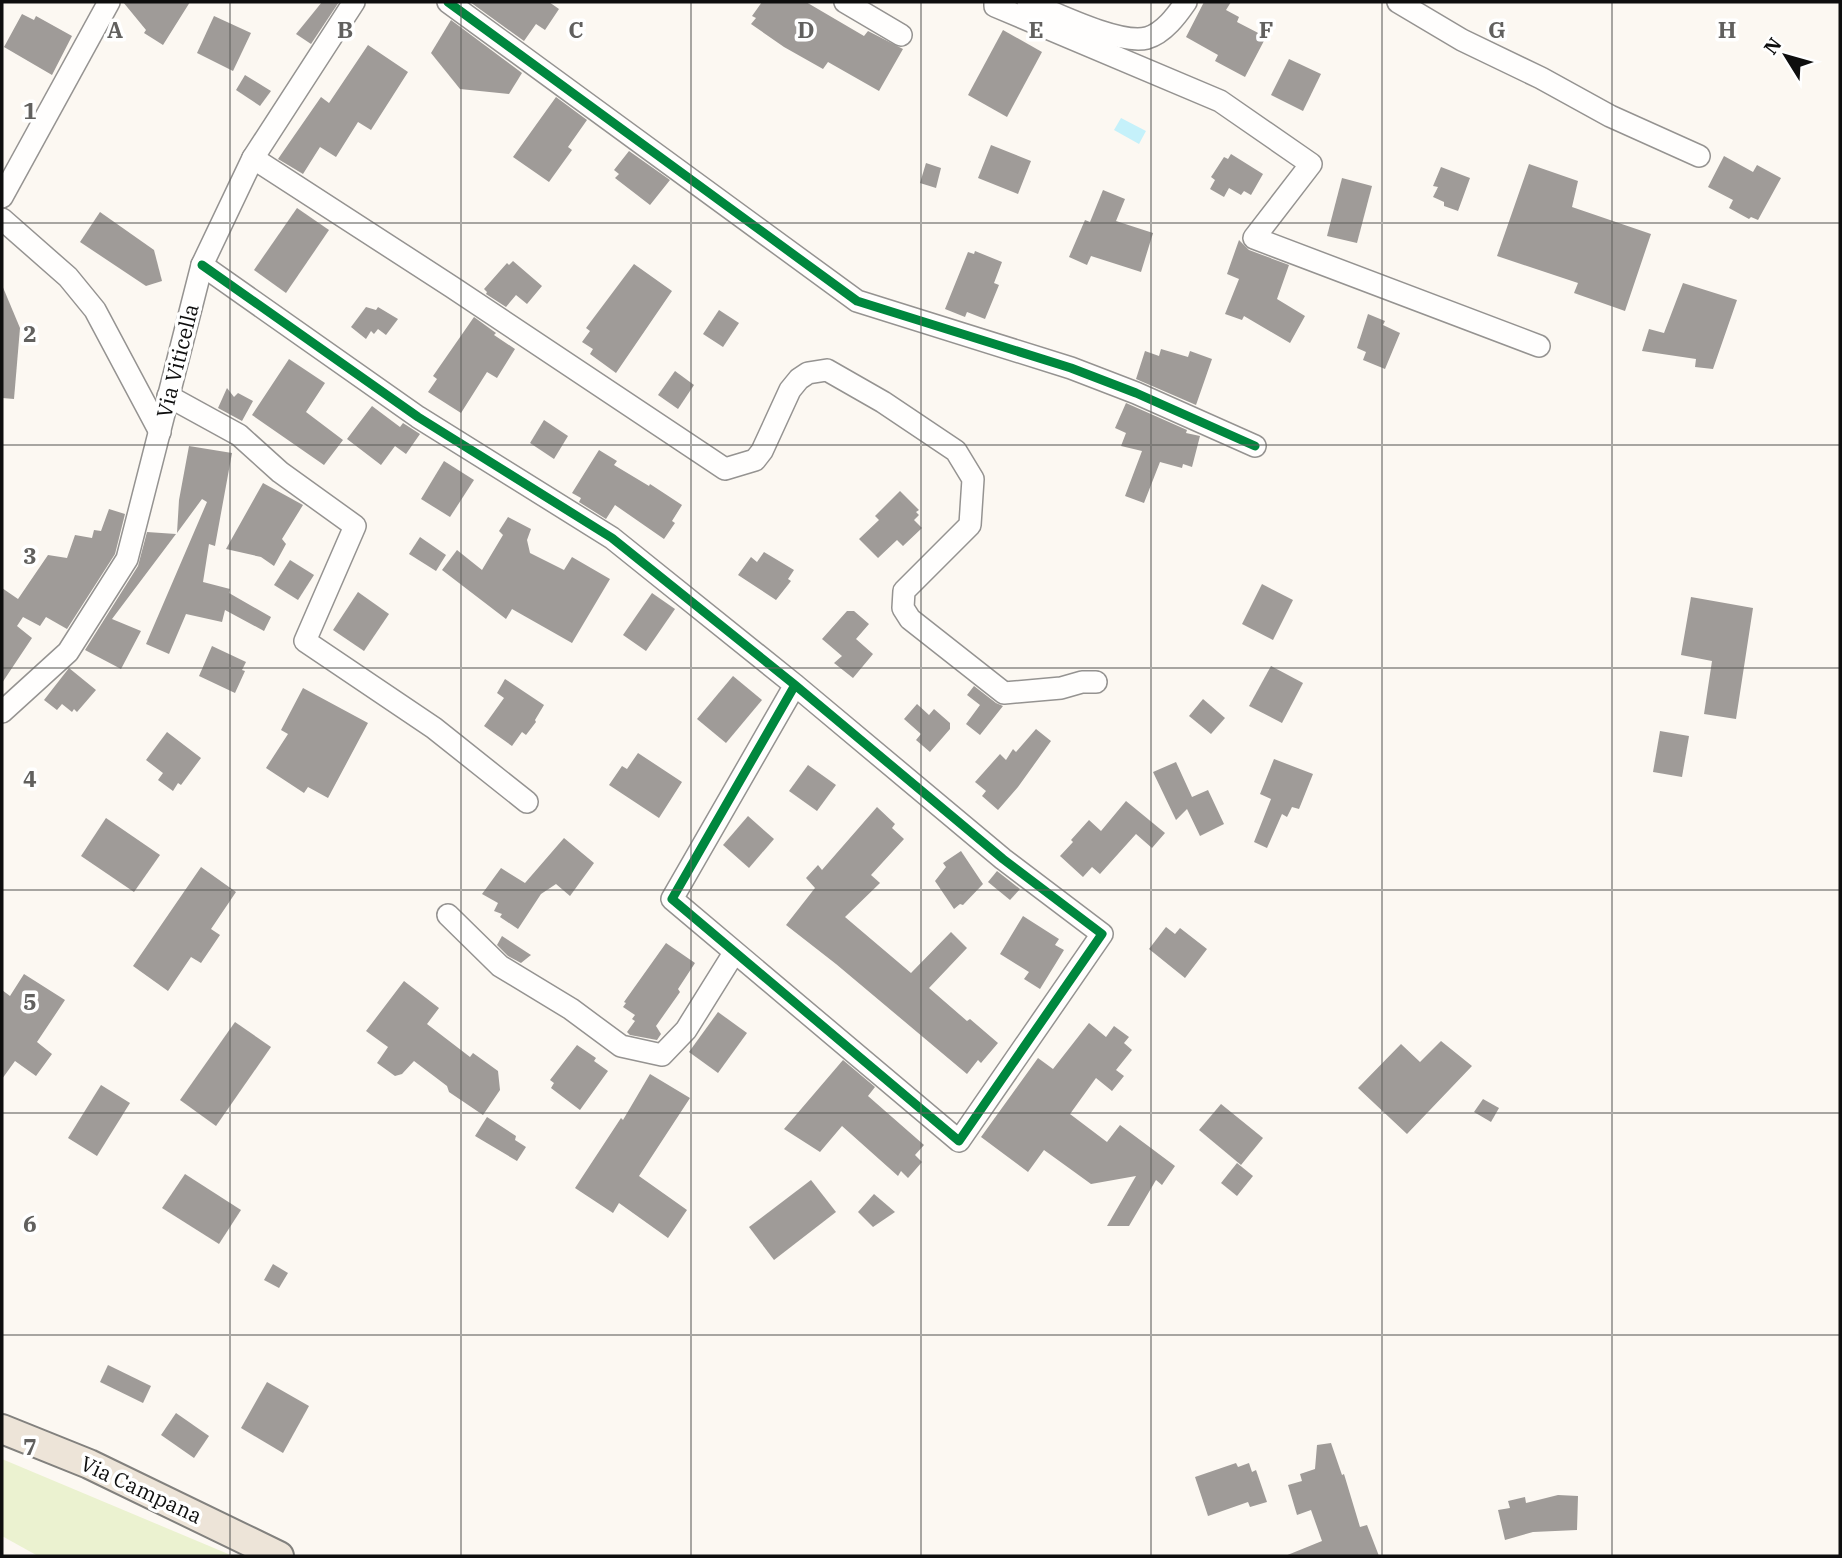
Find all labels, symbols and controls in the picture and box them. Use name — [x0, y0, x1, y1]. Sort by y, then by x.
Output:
text: A — [107, 14, 123, 44]
text: B — [337, 14, 353, 44]
text: C — [568, 14, 584, 44]
text: D — [797, 14, 815, 44]
text: E — [1028, 14, 1044, 44]
text: F — [1259, 14, 1273, 44]
text: G — [1488, 14, 1506, 44]
text: H — [1718, 14, 1736, 44]
north arrow — [1751, 21, 1821, 91]
text: N — [1758, 33, 1787, 59]
text: 1 — [23, 95, 37, 125]
street label: Via Viticella — [149, 301, 205, 421]
text: 2 — [23, 318, 37, 348]
text: 3 — [23, 540, 37, 570]
text: 4 — [23, 763, 37, 793]
text: 5 — [23, 986, 37, 1016]
text: 6 — [23, 1208, 37, 1238]
text: 7 — [23, 1431, 37, 1461]
street label: Via Campana — [76, 1449, 207, 1529]

